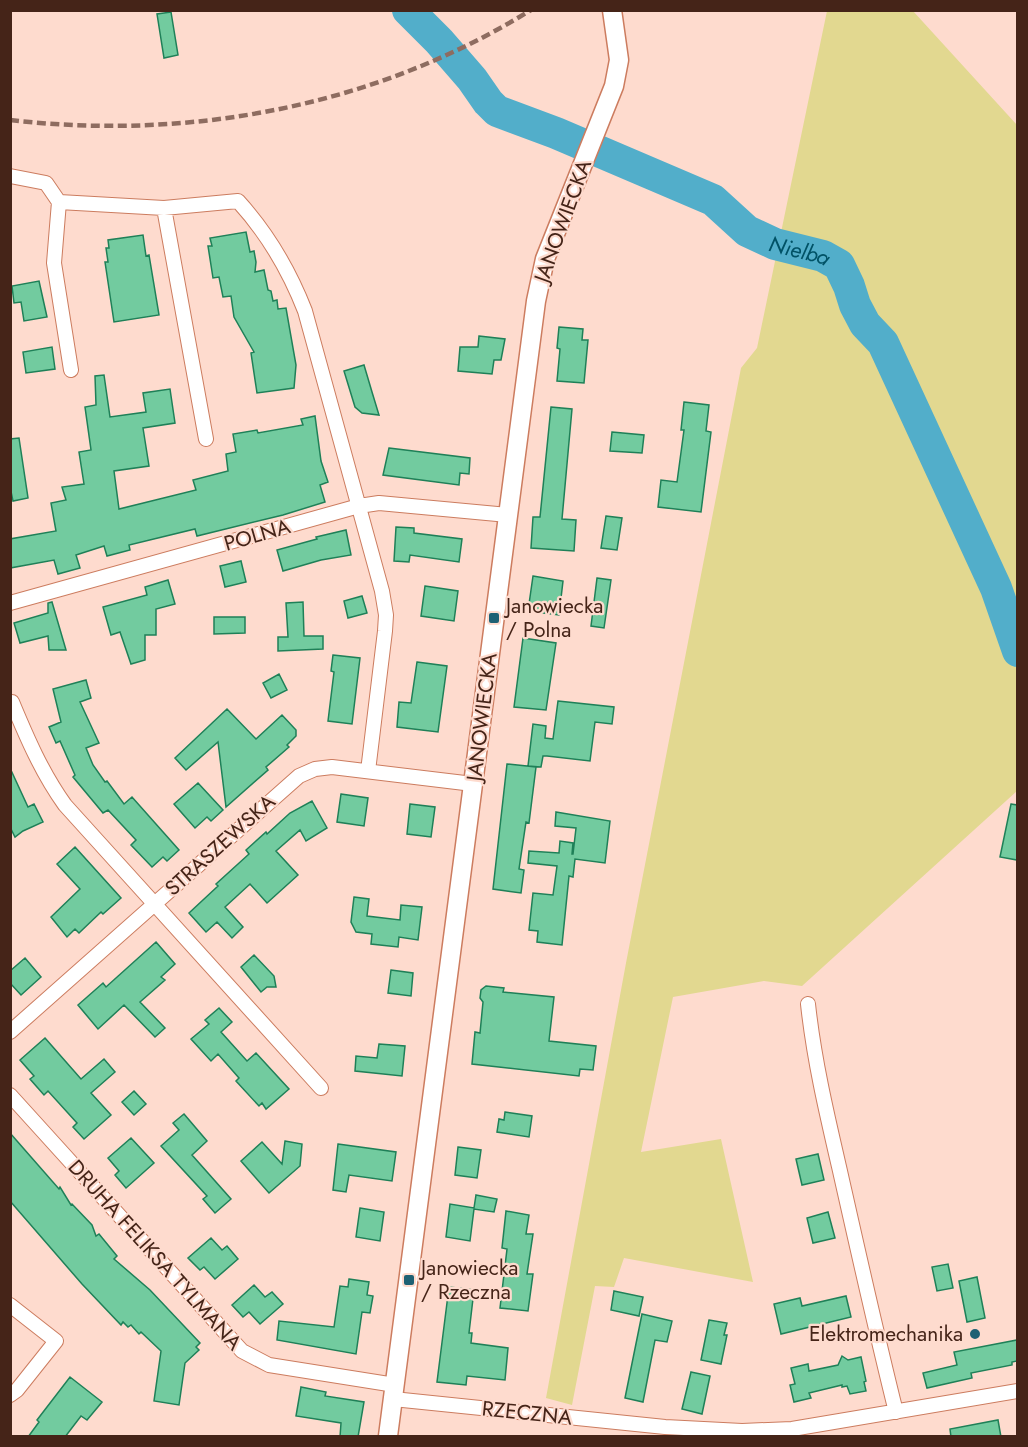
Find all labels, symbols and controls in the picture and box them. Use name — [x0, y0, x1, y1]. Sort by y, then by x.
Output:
street label: JANOWIECKA — [526, 155, 599, 289]
water label: Nielba — [766, 227, 837, 273]
street label: POLNA — [220, 511, 294, 559]
place label: Janowiecka / Polna — [503, 591, 603, 645]
marker: Janowiecka / Polna — [487, 611, 501, 625]
street label: JANOWIECKA — [459, 651, 505, 786]
street label: STRASZEWSKA — [158, 787, 282, 903]
street label: DRUHA FELIKSA TYLMANA — [61, 1153, 249, 1357]
place label: Janowiecka / Rzeczna — [418, 1253, 518, 1307]
marker: Janowiecka / Rzeczna — [402, 1273, 416, 1287]
place label: Elektromechanika — [809, 1319, 963, 1349]
marker: Elektromechanika — [968, 1327, 982, 1341]
street label: RZECZNA — [480, 1393, 574, 1433]

